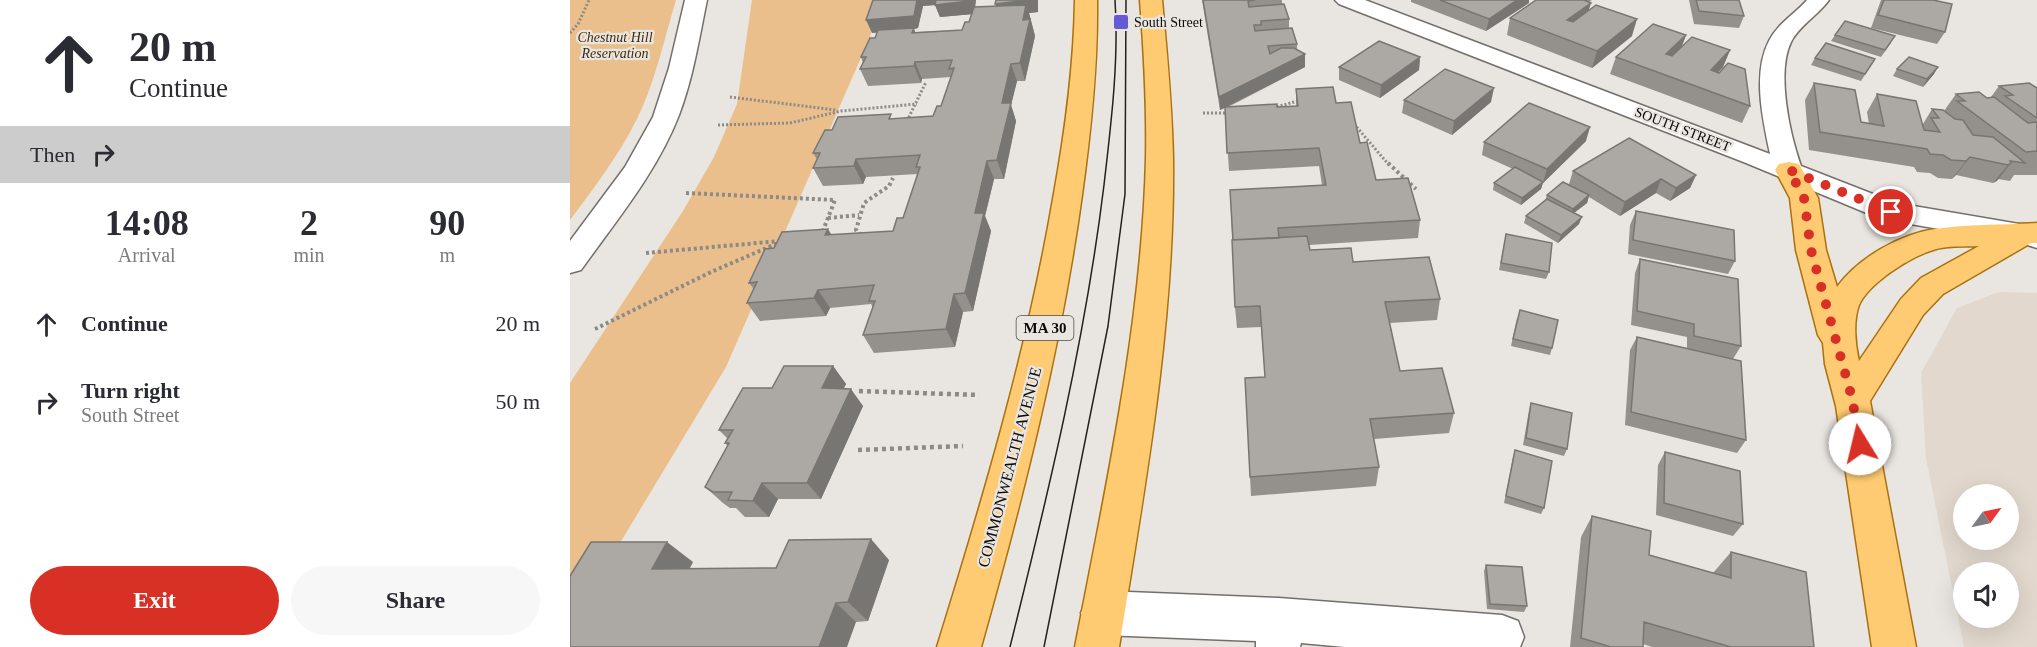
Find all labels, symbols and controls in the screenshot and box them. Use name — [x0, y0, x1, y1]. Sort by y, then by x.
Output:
marker: South Street — [1112, 13, 1130, 31]
place label: South Street — [1134, 15, 1203, 30]
icon: ahead — [30, 24, 108, 102]
text: 20 m — [129, 24, 217, 70]
park label: Chestnut Hill Reservation — [577, 30, 653, 61]
text: Continue — [129, 73, 228, 103]
street label: SOUTH STREET — [1633, 104, 1733, 155]
icon: right — [87, 138, 120, 171]
text: Then — [30, 142, 75, 167]
pin — [1865, 186, 1916, 237]
icon: arrive — [1874, 195, 1907, 228]
text: 14:08 — [105, 203, 189, 243]
text: 2 — [300, 203, 318, 243]
text: 90 — [429, 203, 465, 243]
text: Arrival — [118, 244, 176, 266]
text: min — [293, 244, 325, 266]
text: m — [440, 244, 455, 266]
icon: ahead — [30, 308, 63, 341]
text: Continue — [81, 311, 168, 336]
text: 20 m — [495, 311, 540, 336]
road number: MA 30 — [1016, 316, 1074, 340]
street label: COMMONWEALTH AVENUE — [975, 365, 1044, 569]
text: Turn right — [81, 378, 180, 403]
icon: right — [30, 386, 63, 419]
text: 50 m — [495, 389, 540, 414]
text: South Street — [81, 404, 179, 426]
position arrow — [1828, 412, 1892, 476]
north arrow — [1953, 484, 2019, 550]
map controls — [1953, 484, 2019, 628]
button: sound — [1953, 562, 2019, 628]
button: Exit — [30, 566, 279, 635]
button: Share — [291, 566, 540, 635]

